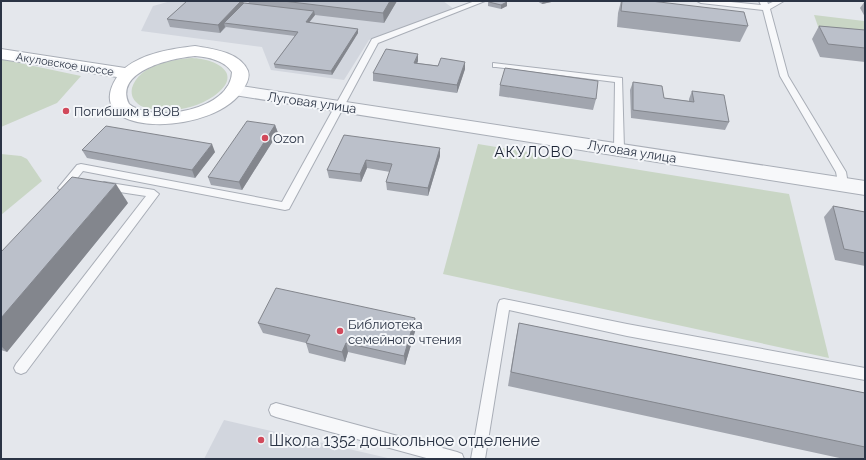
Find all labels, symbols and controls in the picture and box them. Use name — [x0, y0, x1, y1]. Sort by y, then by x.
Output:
street label: Акуловское шоссе — [15, 50, 115, 79]
street label: Луговая улица — [266, 89, 358, 116]
place label: Погибшим в ВОВ — [74, 104, 180, 119]
marker: Погибшим в ВОВ — [61, 106, 71, 116]
place label: Ozon — [273, 131, 304, 146]
marker: Ozon — [260, 133, 270, 143]
street label: Луговая улица — [586, 137, 678, 166]
district label: АКУЛОВО — [494, 143, 574, 161]
place label: Библиотека семейного чтения — [348, 317, 461, 347]
marker: Библиотека семейного чтения — [335, 326, 345, 336]
place label: Школа 1352 дошкольное отделение — [269, 431, 540, 450]
marker: Школа 1352 дошкольное отделение — [256, 435, 266, 445]

